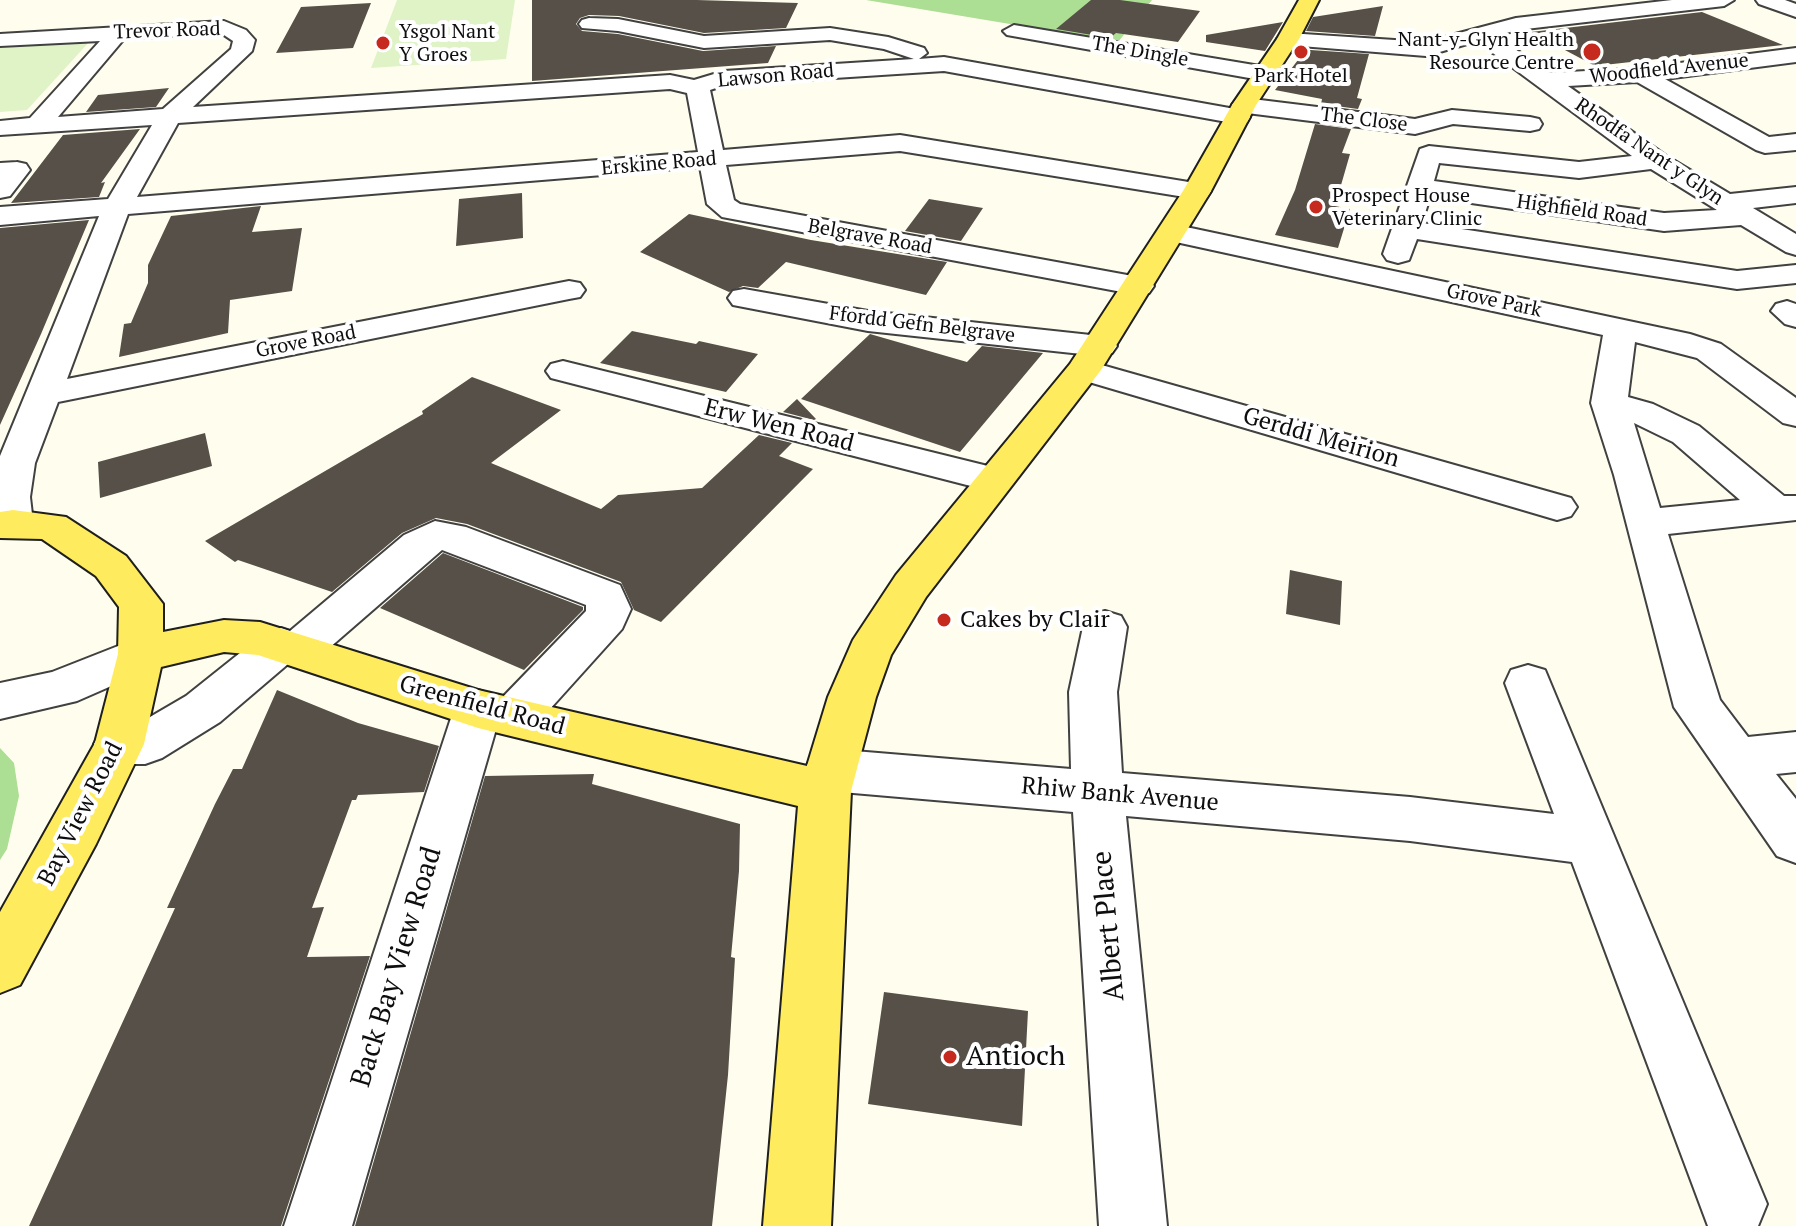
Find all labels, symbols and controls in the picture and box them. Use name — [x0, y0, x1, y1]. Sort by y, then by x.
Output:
street label: Trevor Road — [113, 17, 221, 45]
place label: Ysgol Nant Y Groes — [399, 20, 495, 67]
place label: Nant-y-Glyn Health Resource Centre — [1398, 28, 1574, 75]
street label: The Dingle — [1090, 32, 1190, 72]
marker: Ysgol Nant Y Groes — [374, 34, 392, 52]
marker: Nant-y-Glyn Health Resource Centre — [1581, 41, 1603, 63]
marker: Park Hotel — [1292, 43, 1310, 61]
street label: Woodfield Avenue — [1588, 49, 1750, 89]
street label: Lawson Road — [717, 59, 835, 93]
place label: Park Hotel — [1254, 64, 1348, 88]
street label: Rhodfa Nant y Glyn — [1570, 93, 1728, 211]
street label: The Close — [1319, 103, 1409, 137]
street label: Erskine Road — [600, 147, 718, 181]
place label: Prospect House Veterinary Clinic — [1332, 184, 1482, 231]
street label: Highfield Road — [1515, 190, 1649, 232]
marker: Prospect House Veterinary Clinic — [1307, 198, 1325, 216]
street label: Belgrave Road — [806, 214, 934, 260]
street label: Grove Park — [1444, 279, 1544, 323]
street label: Ffordd Gefn Belgrave — [828, 302, 1016, 348]
street label: Grove Road — [254, 321, 358, 363]
street label: Erw Wen Road — [701, 393, 857, 459]
street label: Gerddi Meirion — [1239, 402, 1403, 474]
place label: Cakes by Clair — [960, 606, 1110, 634]
marker: Cakes by Clair — [935, 611, 953, 629]
street label: Greenfield Road — [396, 670, 568, 742]
street label: Bay View Road — [32, 737, 130, 891]
street label: Rhiw Bank Avenue — [1020, 772, 1220, 818]
street label: Back Bay View Road — [344, 843, 450, 1091]
street label: Albert Place — [1086, 849, 1132, 1003]
place label: Antioch — [966, 1040, 1066, 1074]
marker: Antioch — [941, 1048, 959, 1066]

